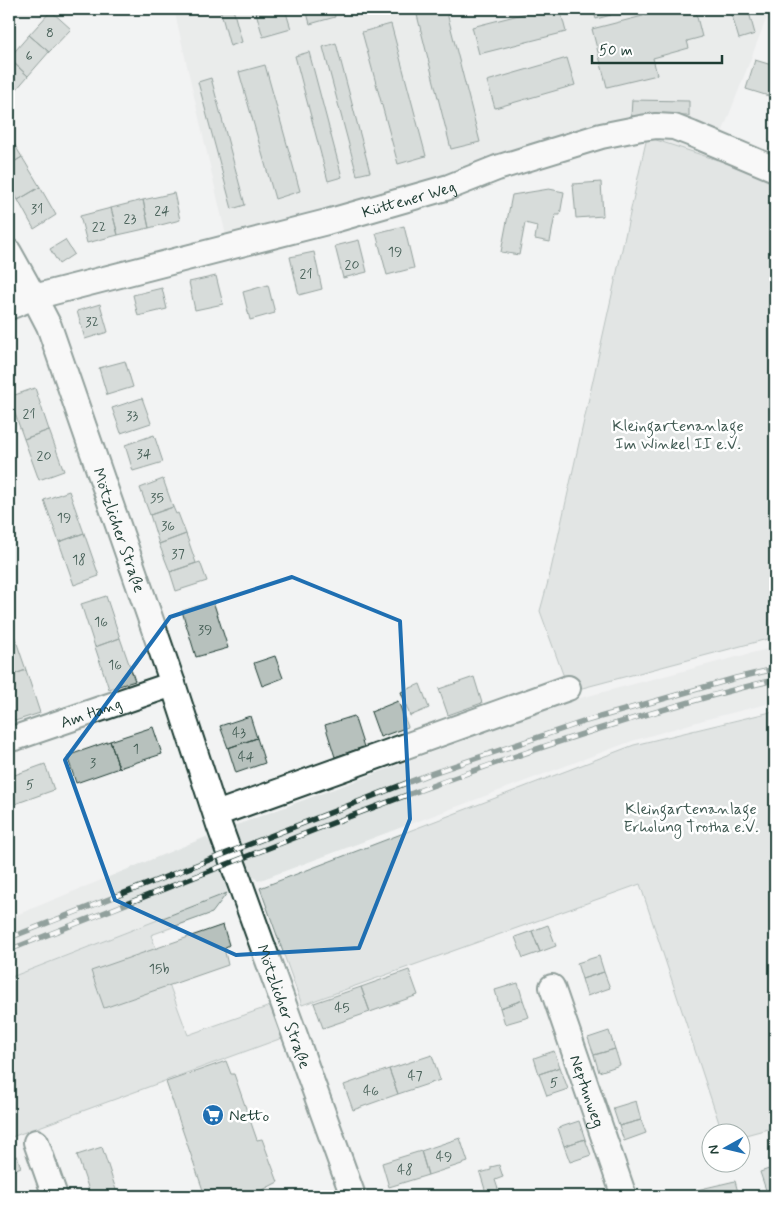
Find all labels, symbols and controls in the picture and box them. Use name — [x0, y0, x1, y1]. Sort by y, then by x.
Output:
house number: 8 — [46, 24, 54, 42]
scale bar — [592, 32, 722, 64]
text: 50 m — [599, 41, 633, 61]
house number: 6 — [25, 47, 33, 65]
street label: Küttener Weg — [360, 176, 459, 223]
house number: 31 — [31, 200, 43, 218]
house number: 24 — [154, 202, 170, 220]
house number: 23 — [124, 210, 136, 228]
house number: 22 — [92, 218, 106, 236]
house number: 19 — [388, 243, 402, 261]
house number: 20 — [345, 256, 359, 274]
house number: 21 — [300, 265, 312, 283]
house number: 32 — [85, 313, 99, 331]
house number: 21 — [23, 405, 35, 423]
house number: 33 — [126, 407, 138, 425]
park label: Kleingartenanlage Im Winkel II e.V. — [612, 416, 744, 455]
house number: 34 — [137, 445, 152, 463]
house number: 20 — [37, 447, 51, 465]
street label: Mötzlicher Straße — [87, 465, 150, 596]
house number: 35 — [150, 489, 164, 507]
house number: 19 — [57, 509, 71, 527]
house number: 36 — [161, 517, 175, 535]
house number: 37 — [171, 545, 185, 563]
house number: 18 — [72, 551, 86, 569]
house number: 16 — [94, 613, 108, 631]
house number: 39 — [198, 621, 212, 639]
house number: 16 — [108, 656, 122, 674]
street label: Am Hang — [58, 693, 125, 734]
house number: 43 — [232, 724, 246, 742]
house number: 1 — [133, 740, 139, 758]
house number: 44 — [238, 748, 255, 766]
house number: 3 — [90, 754, 96, 772]
house number: 5 — [26, 776, 34, 794]
park label: Kleingartenanlage Erholung Trotha e.V. — [623, 799, 759, 839]
street label: Mötzlicher Straße — [251, 942, 315, 1072]
house number: 15b — [149, 960, 169, 978]
house number: 45 — [334, 999, 350, 1017]
street label: Neptunweg — [564, 1052, 609, 1131]
house number: 47 — [407, 1067, 423, 1085]
house number: 5 — [550, 1074, 558, 1092]
house number: 46 — [363, 1082, 379, 1100]
supermarket icon: Netto — [201, 1103, 225, 1127]
place label: Netto — [229, 1106, 269, 1127]
north arrow — [702, 1122, 752, 1172]
text: N — [705, 1144, 724, 1156]
house number: 49 — [436, 1148, 452, 1166]
house number: 48 — [397, 1161, 413, 1179]

